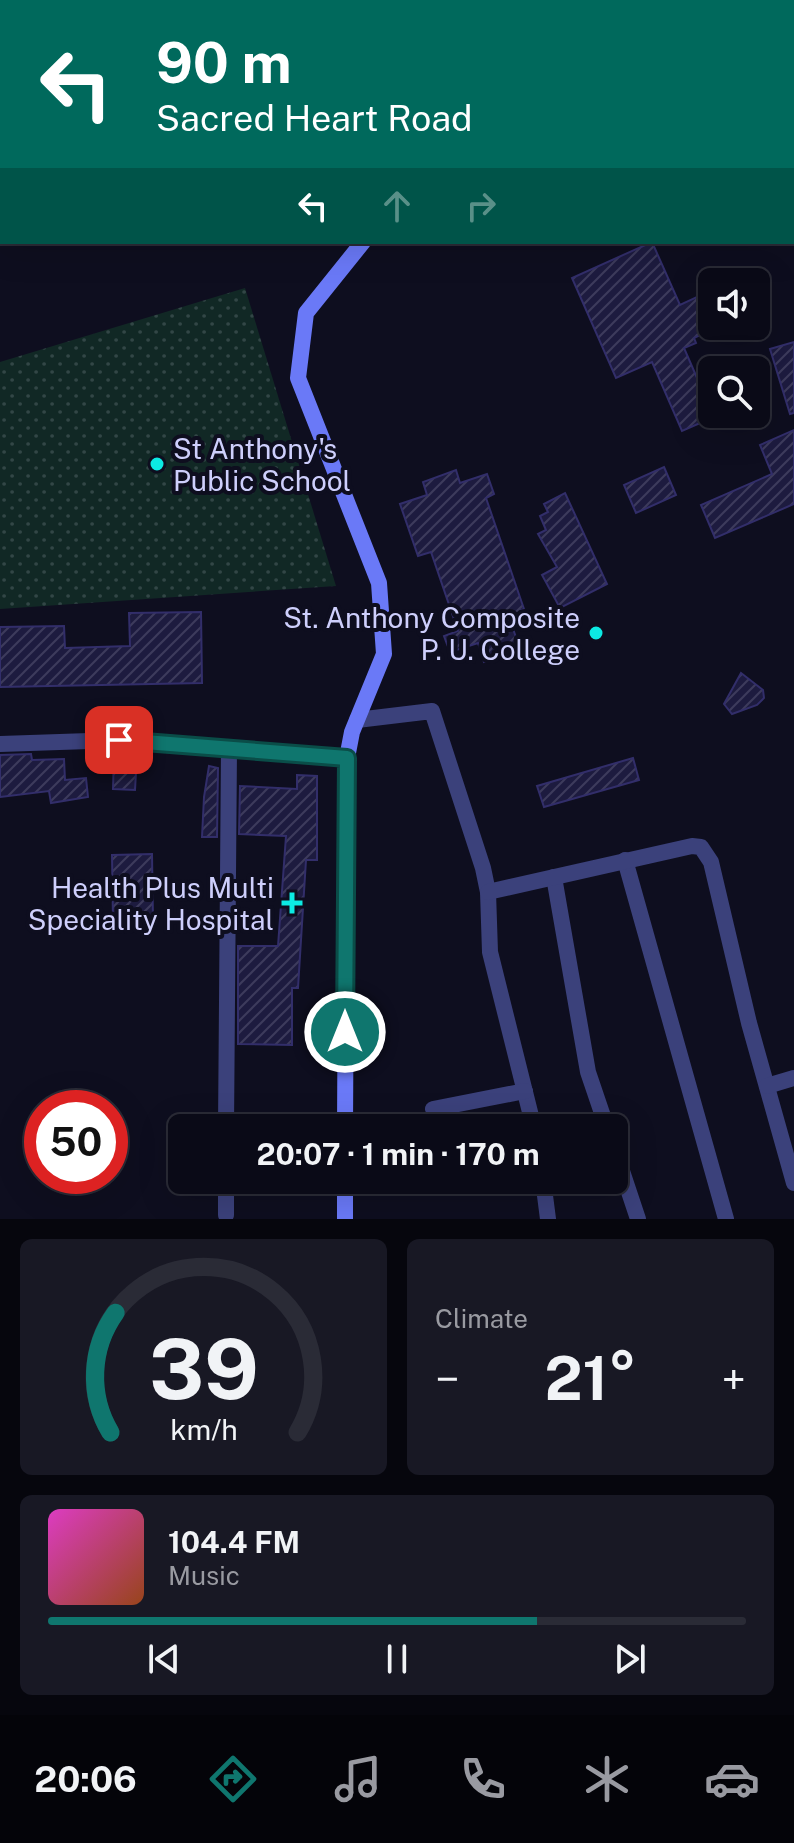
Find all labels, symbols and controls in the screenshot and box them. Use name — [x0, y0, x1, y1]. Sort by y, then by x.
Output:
text: 90 m — [156, 30, 292, 96]
icon: left — [24, 32, 128, 136]
text: Sacred Heart Road — [156, 97, 473, 139]
icon: left — [291, 184, 335, 228]
icon: ahead — [375, 184, 419, 228]
icon: right — [459, 184, 503, 228]
map controls — [698, 268, 770, 428]
button: sound — [698, 268, 770, 340]
button: search — [698, 356, 770, 428]
place label: St Anthony's Public School — [173, 432, 351, 497]
marker: St Anthony's Public School — [148, 455, 166, 473]
place label: St. Anthony Composite P. U. College — [283, 601, 580, 666]
marker: St. Anthony Composite P. U. College — [587, 624, 605, 642]
pin — [85, 706, 153, 774]
icon: arrive — [97, 718, 141, 762]
place label: Health Plus Multi Speciality Hospital — [28, 871, 274, 936]
marker: Health Plus Multi Speciality Hospital — [281, 892, 303, 914]
position arrow — [303, 990, 387, 1074]
speed limit sign: 50 — [24, 1090, 128, 1194]
text: 20:07 · 1 min · 170 m — [256, 1136, 540, 1172]
text: Climate — [435, 1303, 528, 1334]
text: 39 — [149, 1320, 258, 1418]
text: 21° — [544, 1343, 637, 1414]
text: − — [435, 1353, 459, 1405]
text: + — [722, 1353, 746, 1405]
text: km/h — [170, 1413, 237, 1446]
text: 104.4 FM — [168, 1524, 300, 1560]
text: Music — [168, 1560, 240, 1591]
icon: previous — [142, 1637, 186, 1681]
icon: pause — [375, 1637, 419, 1681]
icon: next — [608, 1637, 652, 1681]
icon: directions — [205, 1751, 261, 1807]
icon: music — [330, 1751, 386, 1807]
icon: phone — [455, 1751, 511, 1807]
icon: climate — [579, 1751, 635, 1807]
icon: car — [704, 1751, 760, 1807]
text: 20:06 — [34, 1758, 137, 1800]

